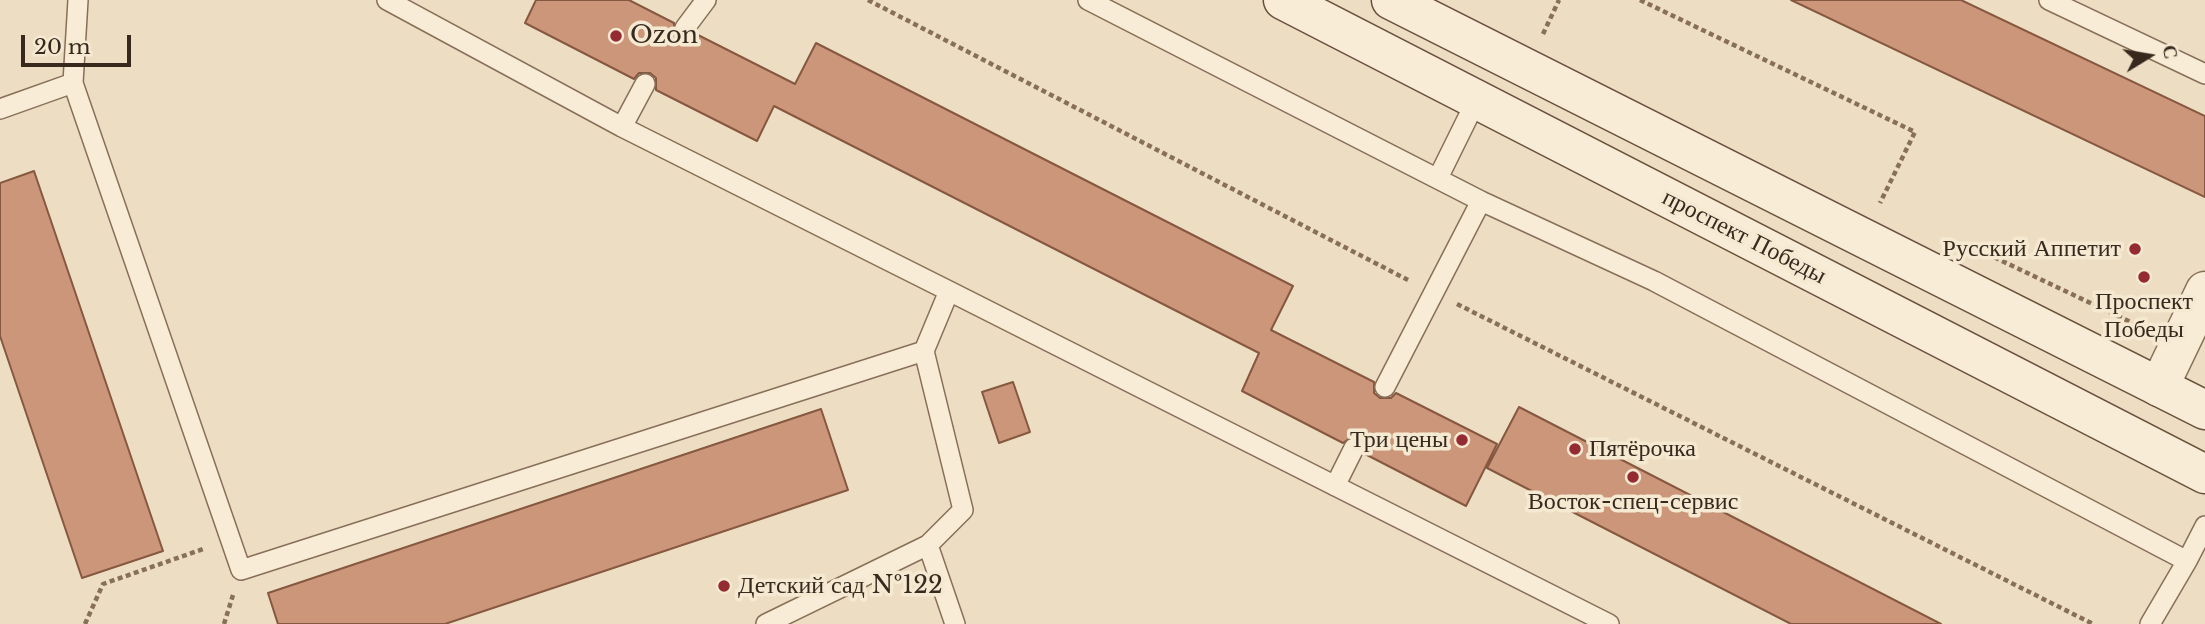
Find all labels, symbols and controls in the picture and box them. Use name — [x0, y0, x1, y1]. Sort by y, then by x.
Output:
scale bar — [24, 21, 135, 65]
north arrow — [2114, 21, 2184, 91]
place label: Ozon — [630, 22, 698, 50]
marker: Ozon — [608, 28, 624, 44]
text: 20 m — [34, 34, 91, 60]
text: С — [2158, 43, 2183, 61]
street label: проспект Победы — [1657, 183, 1831, 291]
place label: Русский Аппетит — [1943, 235, 2121, 263]
marker: Русский Аппетит — [2127, 241, 2143, 257]
marker: Проспект Победы — [2136, 269, 2152, 285]
place label: Проспект Победы — [2095, 288, 2193, 344]
place label: Три цены — [1350, 426, 1448, 454]
marker: Три цены — [1454, 432, 1470, 448]
place label: Пятёрочка — [1589, 435, 1696, 463]
marker: Пятёрочка — [1567, 441, 1583, 457]
marker: Восток-спец-сервис — [1625, 469, 1641, 485]
place label: Восток-спец-сервис — [1528, 488, 1738, 516]
place label: Детский сад №122 — [738, 572, 943, 600]
marker: Детский сад №122 — [716, 578, 732, 594]

